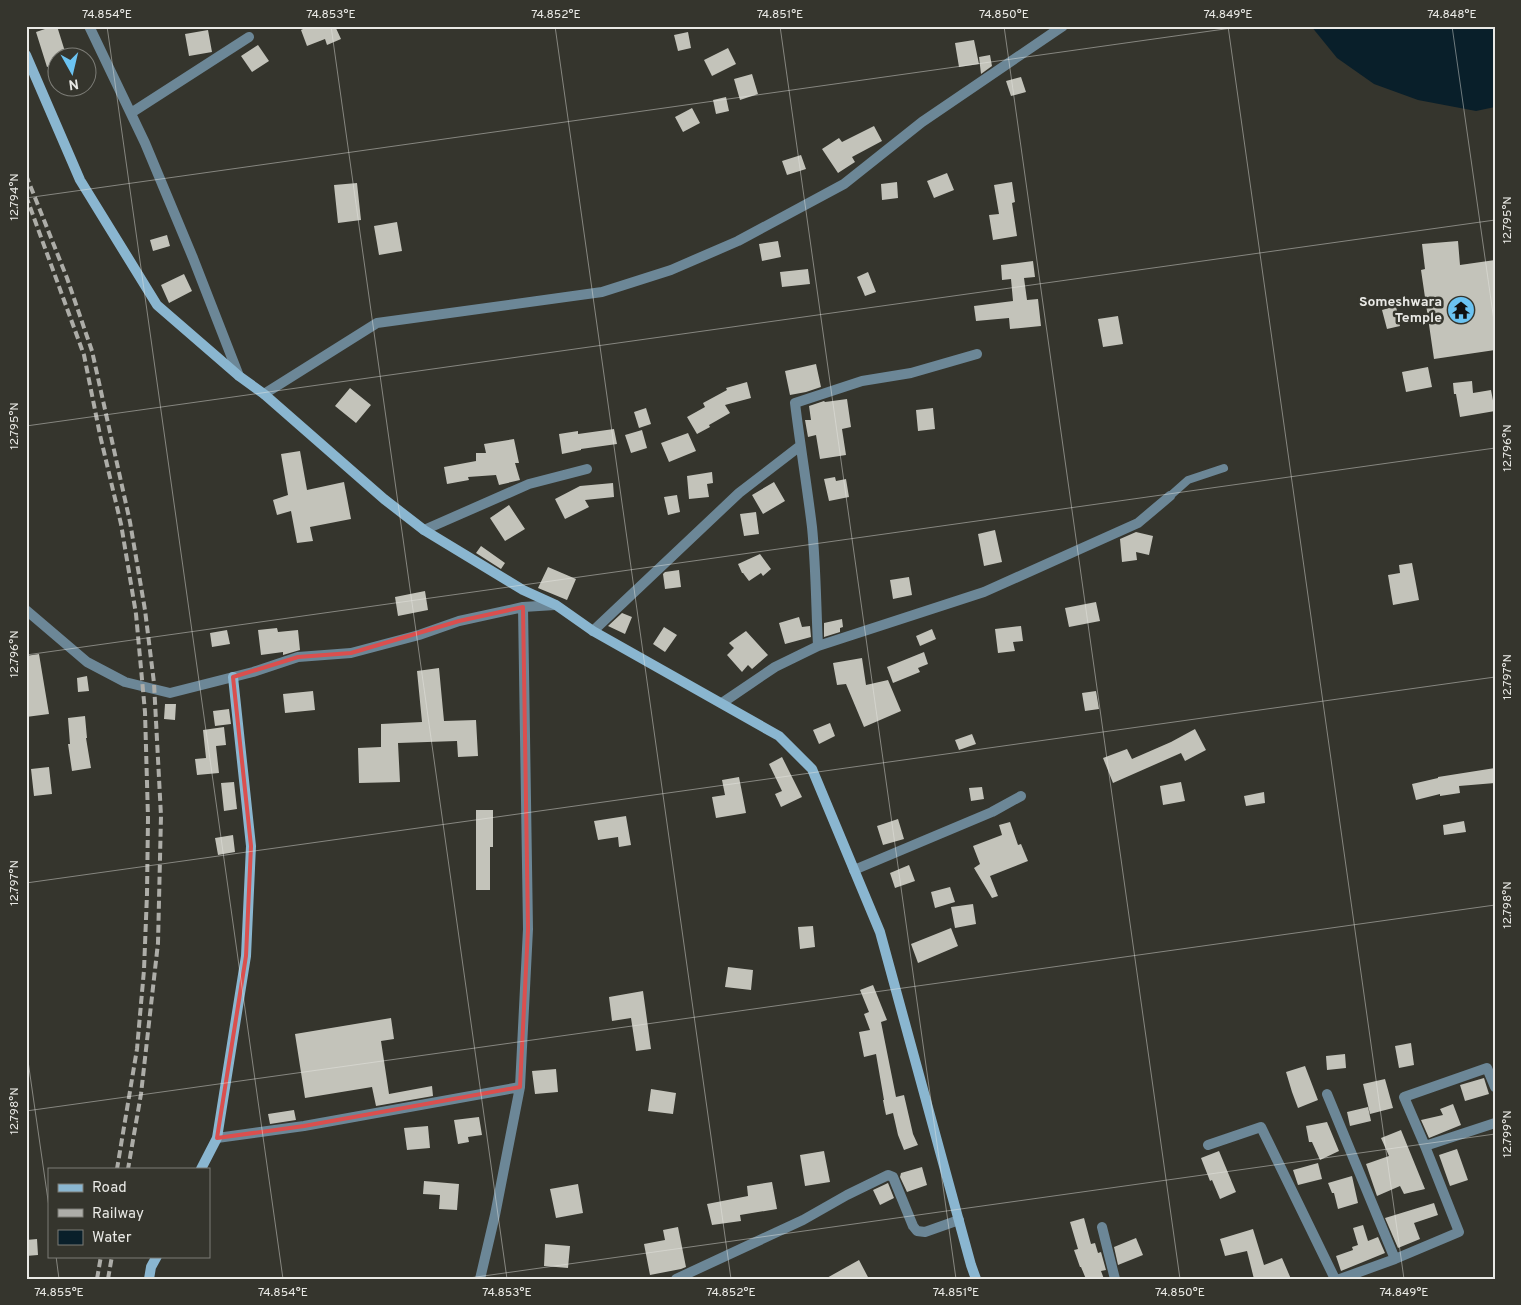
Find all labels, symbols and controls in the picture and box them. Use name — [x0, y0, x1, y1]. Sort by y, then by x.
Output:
text: 74.854°E — [82, 7, 132, 23]
text: 74.853°E — [306, 7, 356, 23]
text: 74.852°E — [531, 7, 581, 23]
text: 74.851°E — [757, 7, 803, 23]
text: 74.850°E — [979, 7, 1029, 23]
text: 74.849°E — [1203, 7, 1253, 23]
text: 74.848°E — [1427, 7, 1477, 23]
north arrow — [48, 48, 98, 98]
text: N — [67, 74, 80, 93]
text: 12.794°N — [7, 173, 23, 221]
text: 12.795°N — [1500, 196, 1516, 244]
place label: Someshwara Temple — [1359, 294, 1442, 327]
temple icon: Someshwara Temple — [1446, 295, 1476, 325]
text: 12.795°N — [7, 402, 23, 450]
text: 12.796°N — [1500, 424, 1516, 472]
text: 12.796°N — [7, 630, 23, 678]
text: 12.797°N — [1500, 654, 1516, 700]
text: 12.797°N — [7, 860, 23, 906]
text: 12.798°N — [1500, 881, 1516, 929]
text: 12.798°N — [7, 1087, 23, 1135]
text: 12.799°N — [1500, 1110, 1516, 1158]
legend — [48, 1168, 210, 1258]
text: Road — [92, 1179, 127, 1198]
text: Railway — [92, 1205, 144, 1224]
text: Water — [92, 1229, 132, 1248]
text: 74.855°E — [34, 1285, 84, 1301]
text: 74.854°E — [258, 1285, 308, 1301]
text: 74.853°E — [482, 1285, 532, 1301]
text: 74.852°E — [706, 1285, 756, 1301]
text: 74.851°E — [933, 1285, 979, 1301]
text: 74.850°E — [1155, 1285, 1205, 1301]
text: 74.849°E — [1379, 1285, 1429, 1301]

